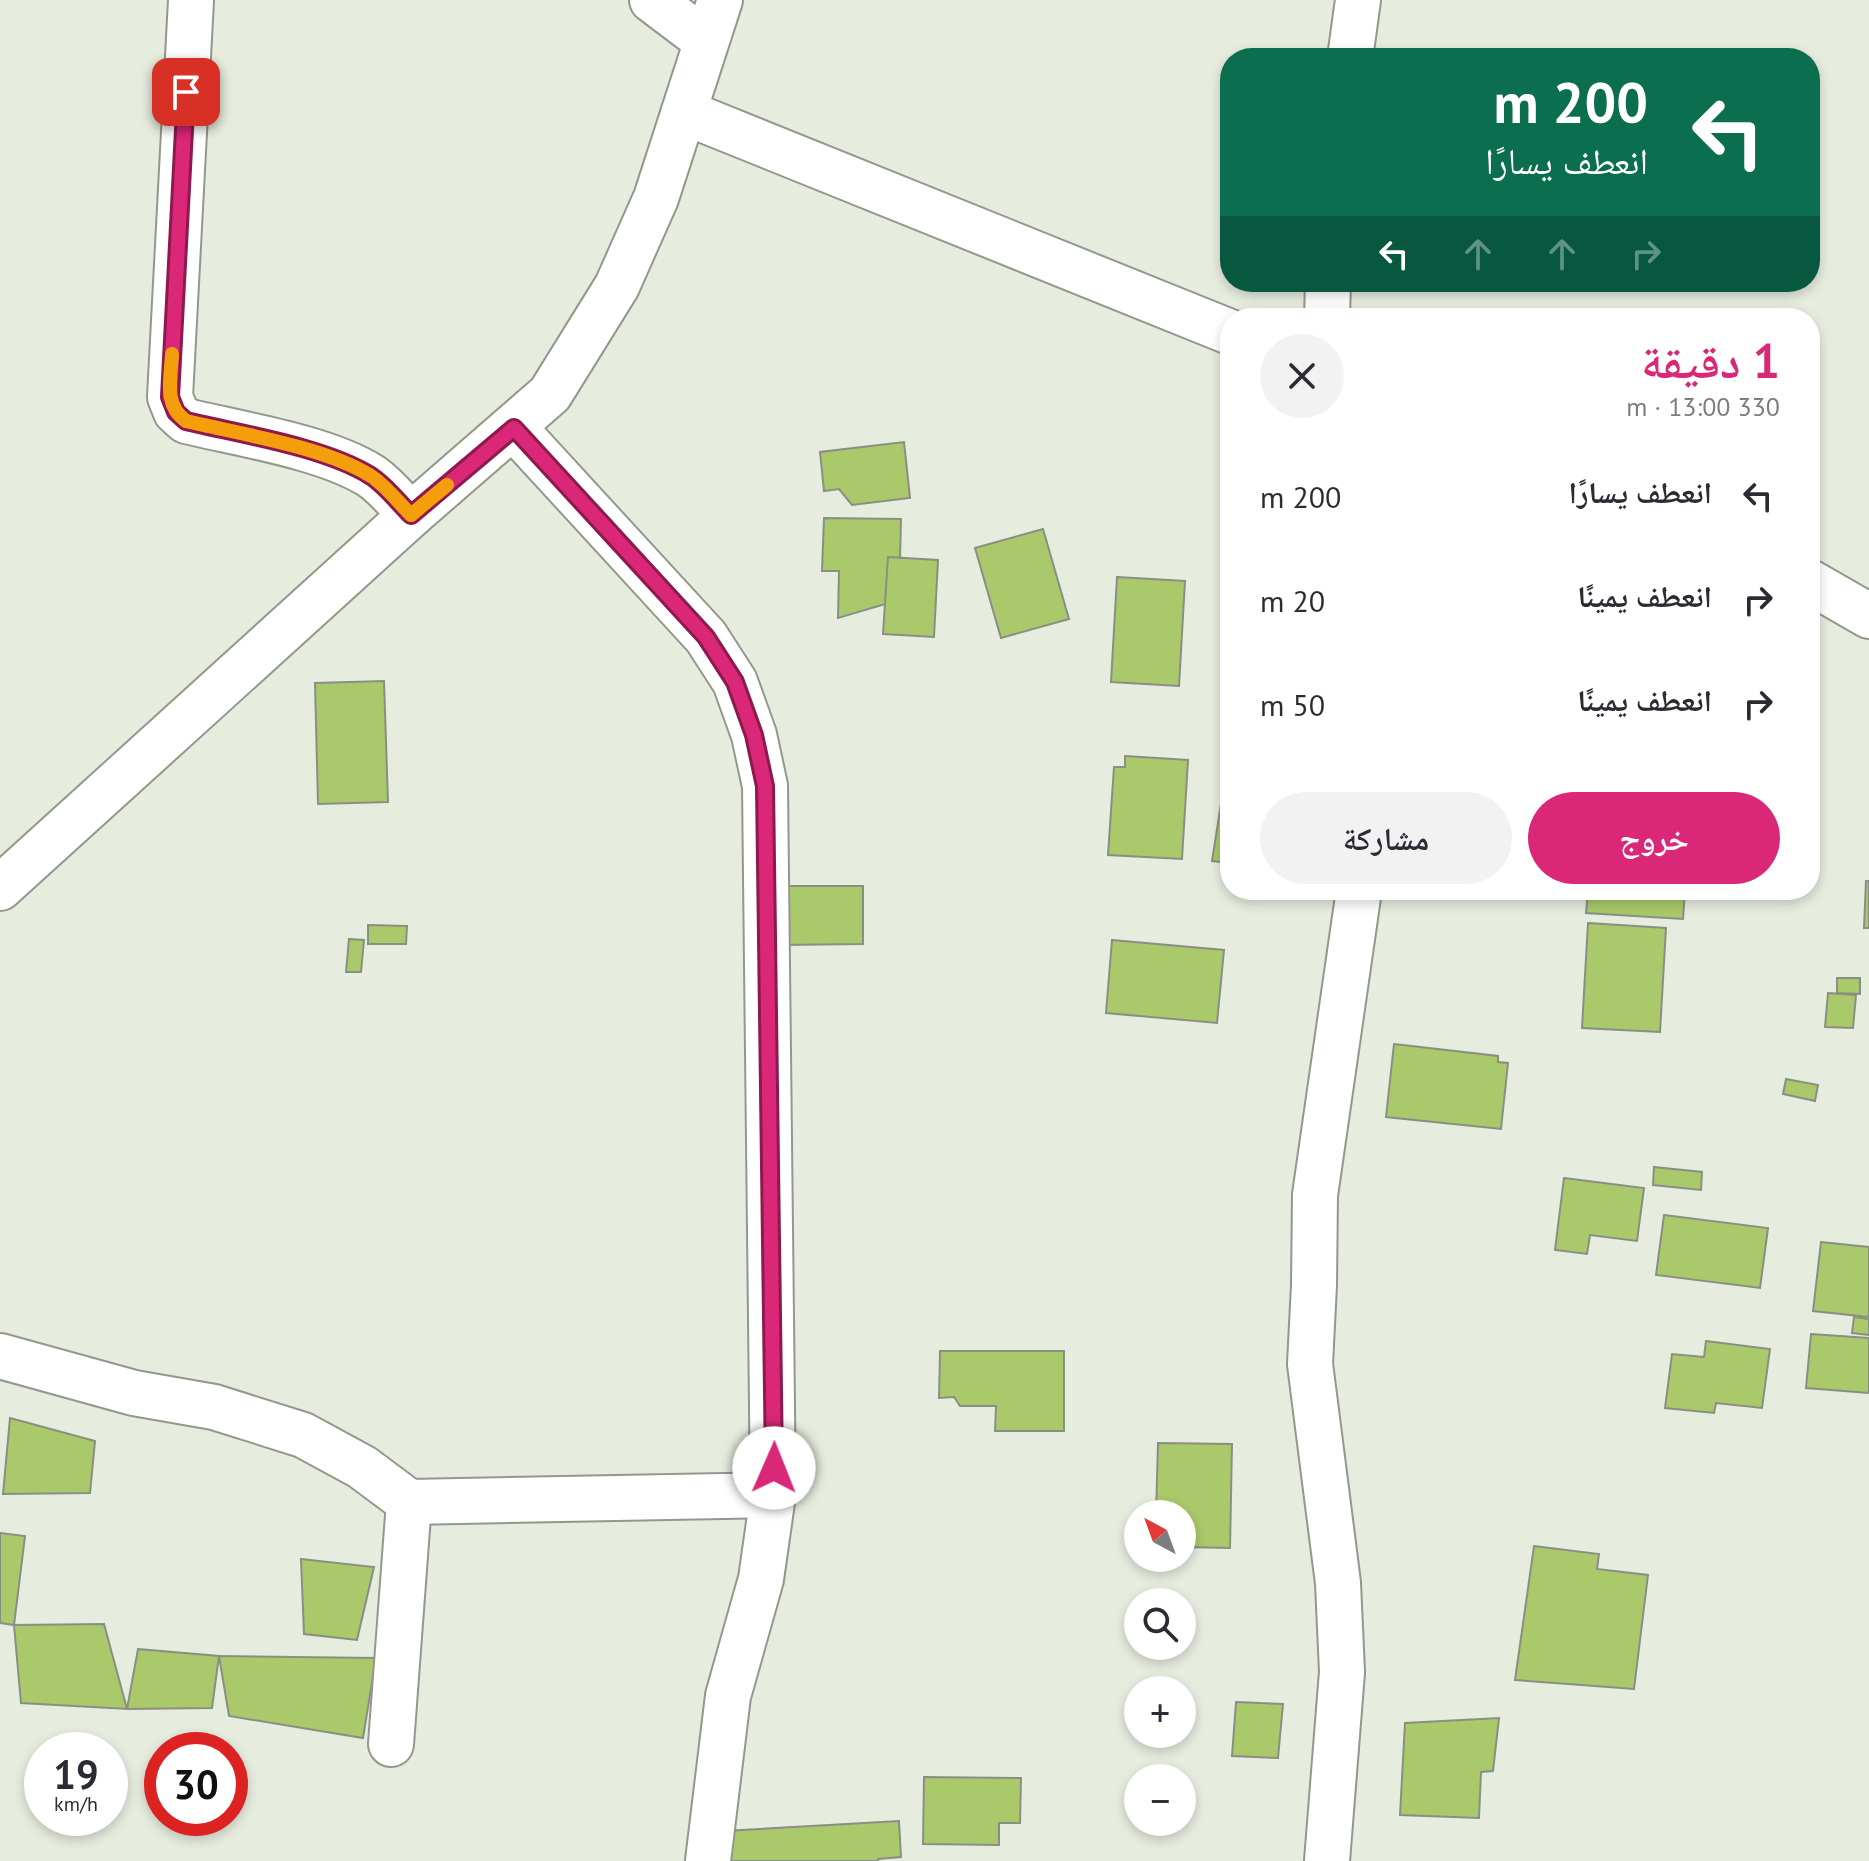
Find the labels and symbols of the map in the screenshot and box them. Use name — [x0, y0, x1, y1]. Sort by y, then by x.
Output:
pin — [152, 58, 220, 126]
position arrow — [732, 1426, 816, 1510]
north arrow — [1124, 1500, 1196, 1572]
speed limit sign: 30 — [144, 1732, 248, 1836]

